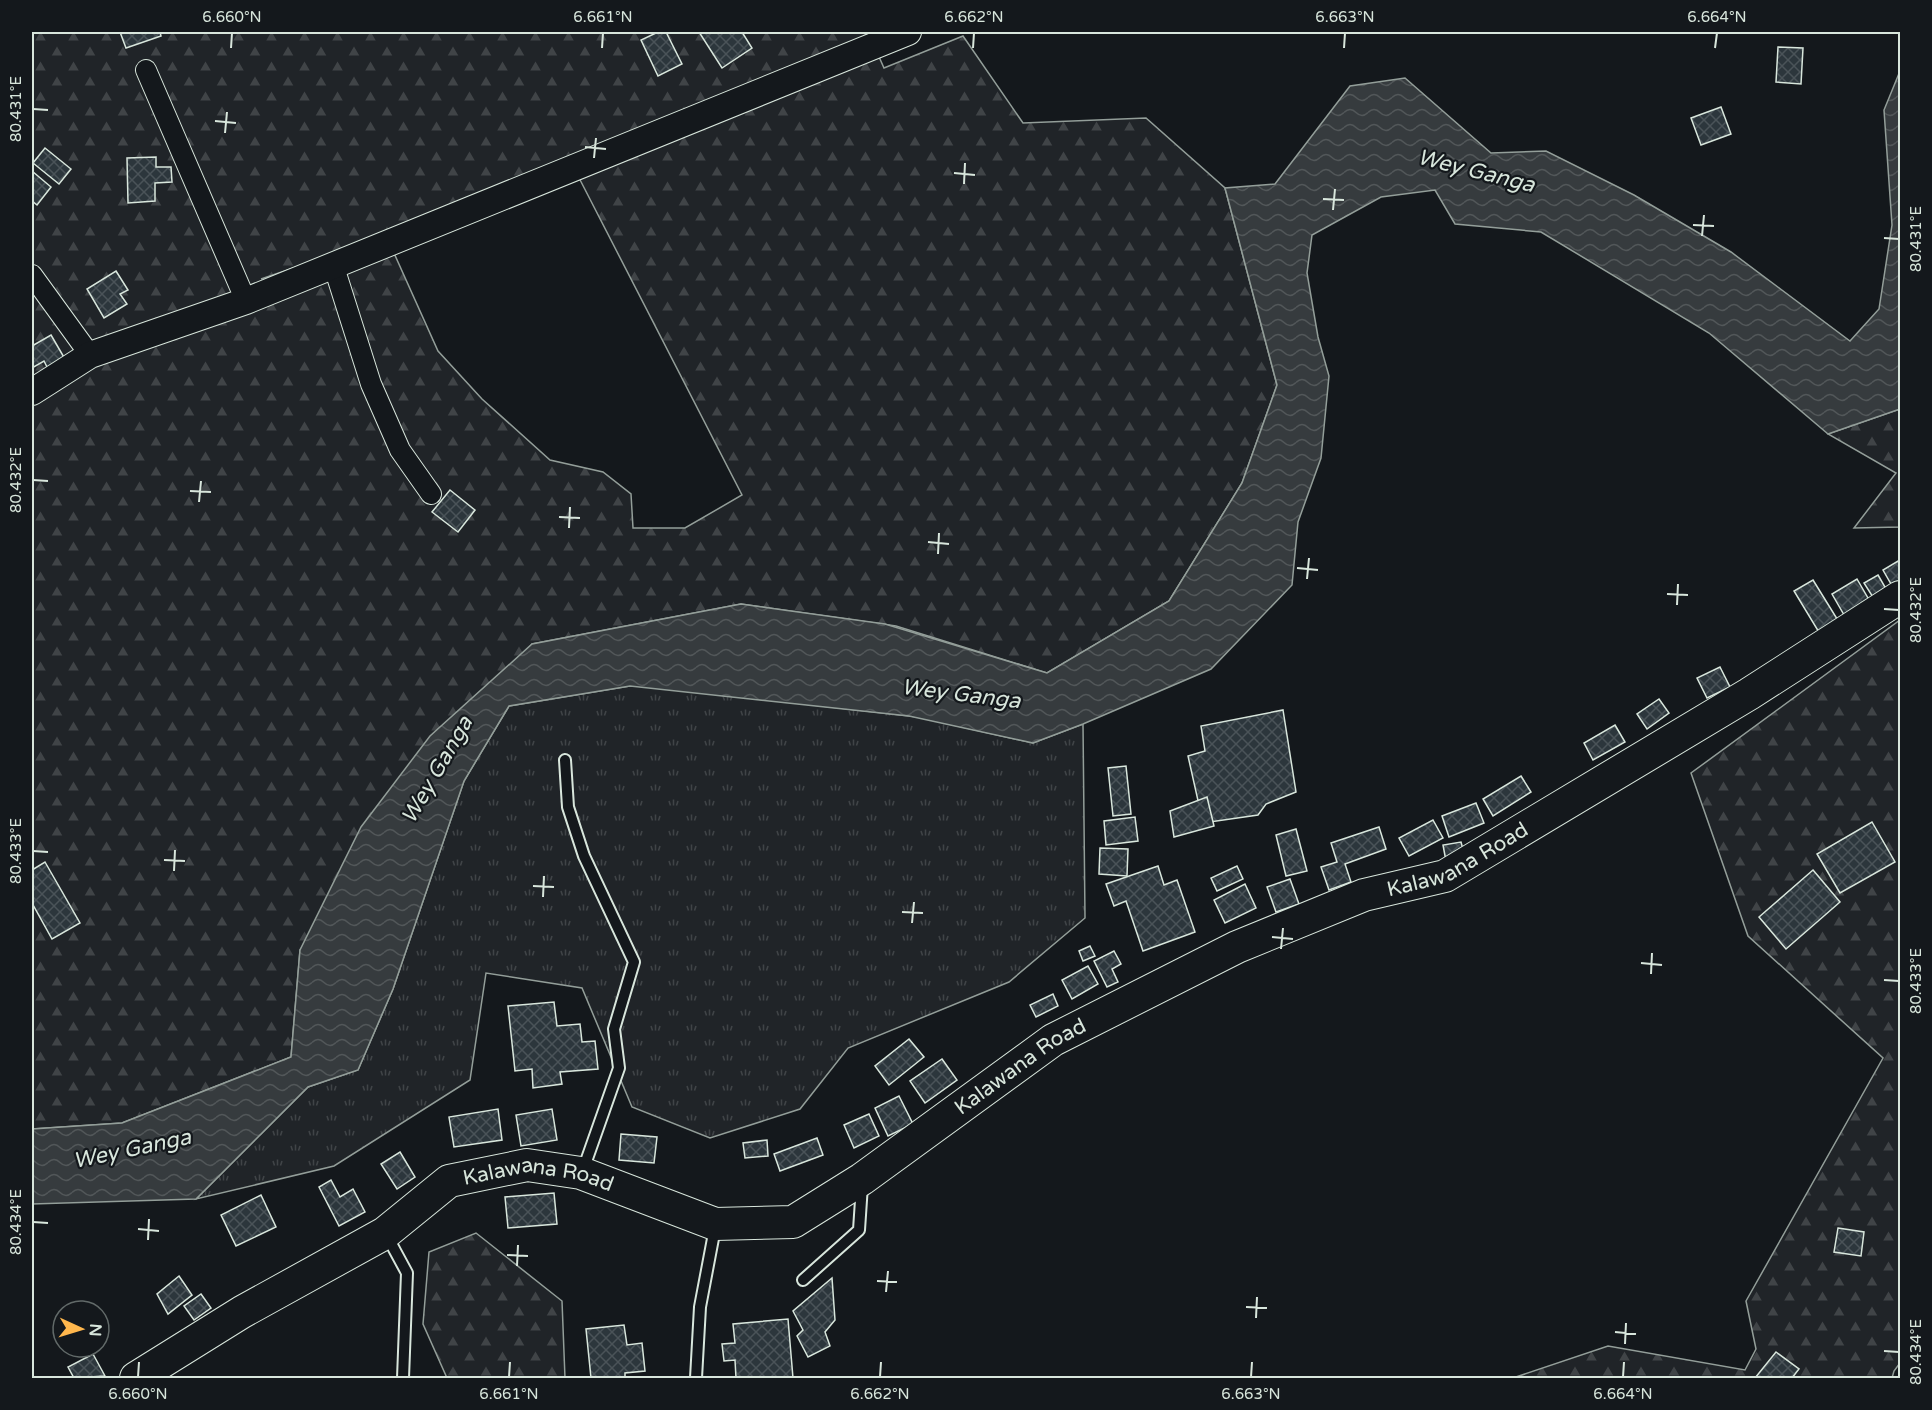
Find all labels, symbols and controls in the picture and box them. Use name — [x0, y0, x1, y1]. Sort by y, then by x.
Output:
text: 6.660°N — [202, 8, 262, 26]
text: 6.661°N — [573, 8, 633, 26]
text: 6.662°N — [944, 8, 1004, 26]
text: 6.663°N — [1315, 8, 1375, 26]
text: 6.664°N — [1687, 8, 1747, 26]
text: 80.431°E — [7, 76, 25, 142]
water label: Wey Ganga — [1415, 144, 1538, 198]
text: 80.431°E — [1907, 206, 1925, 272]
text: 80.432°E — [7, 447, 25, 513]
text: 80.432°E — [1907, 577, 1925, 643]
water label: Wey Ganga — [900, 674, 1023, 714]
water label: Wey Ganga — [396, 711, 479, 828]
street label: Kalawana Road — [1384, 817, 1533, 902]
text: 80.433°E — [7, 818, 25, 884]
text: 80.433°E — [1907, 948, 1925, 1014]
street label: Kalawana Road — [950, 1013, 1090, 1120]
water label: Wey Ganga — [71, 1124, 194, 1174]
street label: Kalawana Road — [461, 1152, 617, 1197]
text: 80.434°E — [7, 1189, 25, 1255]
north arrow — [51, 1299, 111, 1359]
text: 80.434°E — [1907, 1319, 1925, 1385]
text: N — [85, 1323, 105, 1337]
text: 6.660°N — [108, 1385, 168, 1403]
text: 6.661°N — [479, 1385, 539, 1403]
text: 6.662°N — [850, 1385, 910, 1403]
text: 6.663°N — [1221, 1385, 1281, 1403]
text: 6.664°N — [1593, 1385, 1653, 1403]

